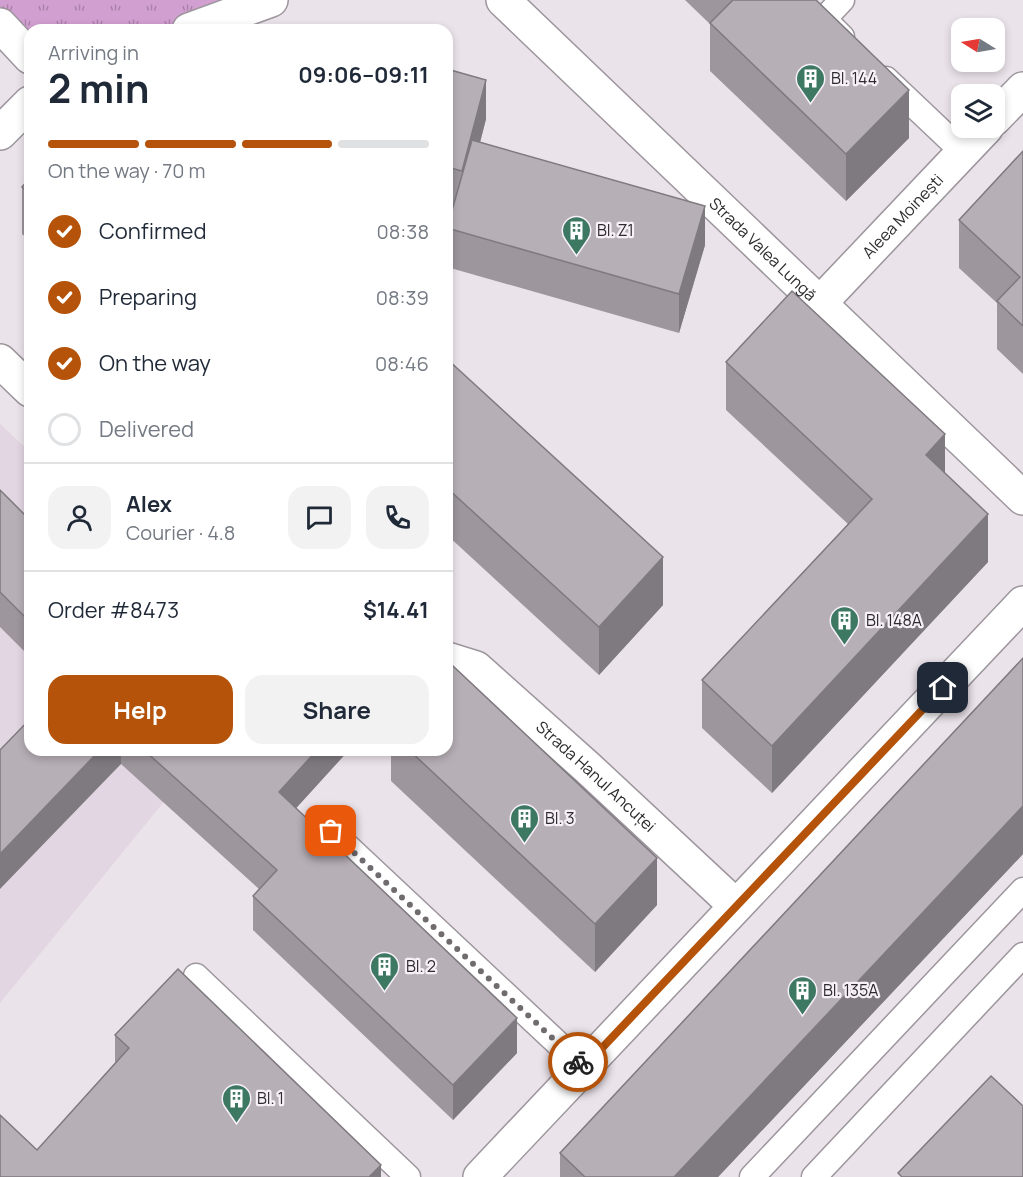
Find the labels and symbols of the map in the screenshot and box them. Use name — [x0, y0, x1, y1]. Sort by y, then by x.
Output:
north arrow — [951, 18, 1005, 72]
building icon: Bl. 144 — [794, 62, 826, 104]
place label: Bl. 144 — [831, 67, 877, 89]
street label: Aleea Moinești — [857, 169, 948, 263]
street label: Strada Valea Lungă — [705, 192, 821, 306]
building icon: Bl. Z1 — [560, 214, 592, 256]
place label: Bl. Z1 — [597, 219, 634, 241]
building icon: Bl. 148A — [829, 604, 861, 646]
place label: Bl. 148A — [866, 609, 922, 631]
pin — [917, 662, 968, 713]
street label: Strada Hanul Ancuței — [531, 716, 661, 837]
building icon: Bl. 3 — [508, 802, 540, 844]
pin — [305, 805, 356, 856]
place label: Bl. 3 — [545, 807, 575, 829]
building icon: Bl. 2 — [369, 950, 401, 992]
place label: Bl. 2 — [406, 955, 436, 977]
building icon: Bl. 135A — [786, 974, 818, 1016]
place label: Bl. 135A — [823, 979, 878, 1001]
courier — [548, 1032, 608, 1092]
building icon: Bl. 1 — [220, 1082, 252, 1124]
place label: Bl. 1 — [257, 1087, 284, 1109]

